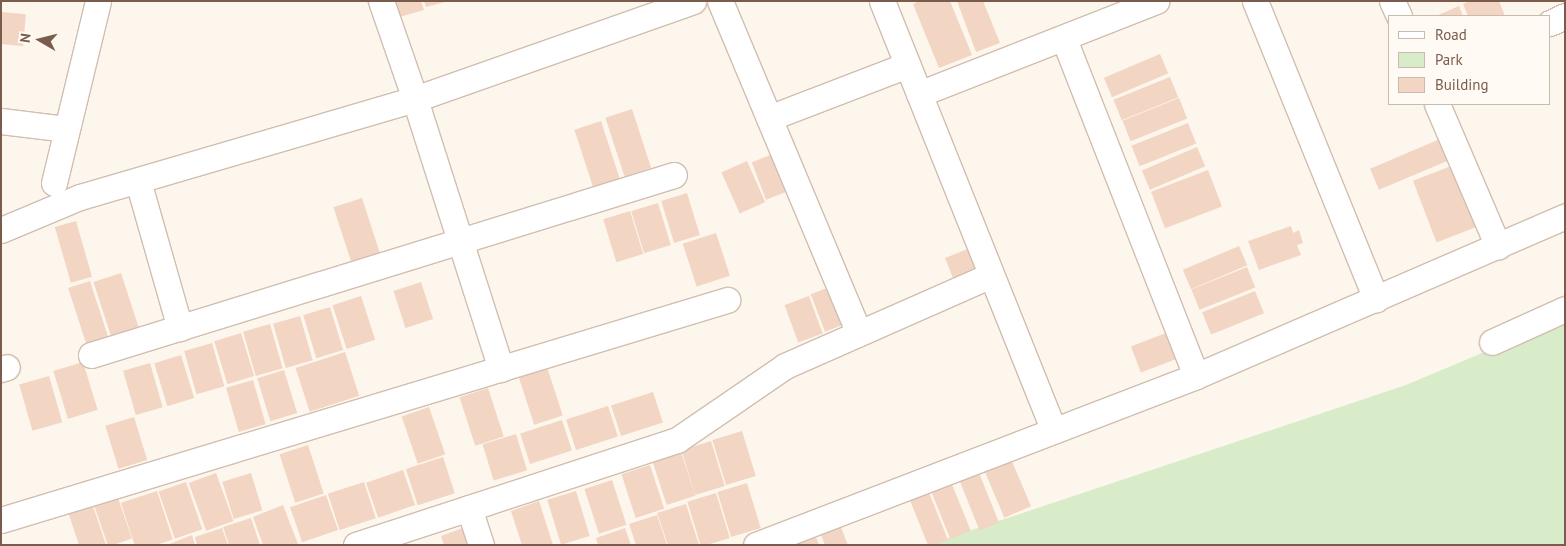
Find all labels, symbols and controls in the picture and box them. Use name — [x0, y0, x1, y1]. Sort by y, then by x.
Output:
north arrow — [15, 15, 65, 65]
legend — [1388, 15, 1551, 105]
text: Road — [1435, 25, 1467, 44]
text: N — [16, 32, 35, 44]
text: Park — [1435, 50, 1463, 69]
text: Building — [1435, 75, 1489, 94]

